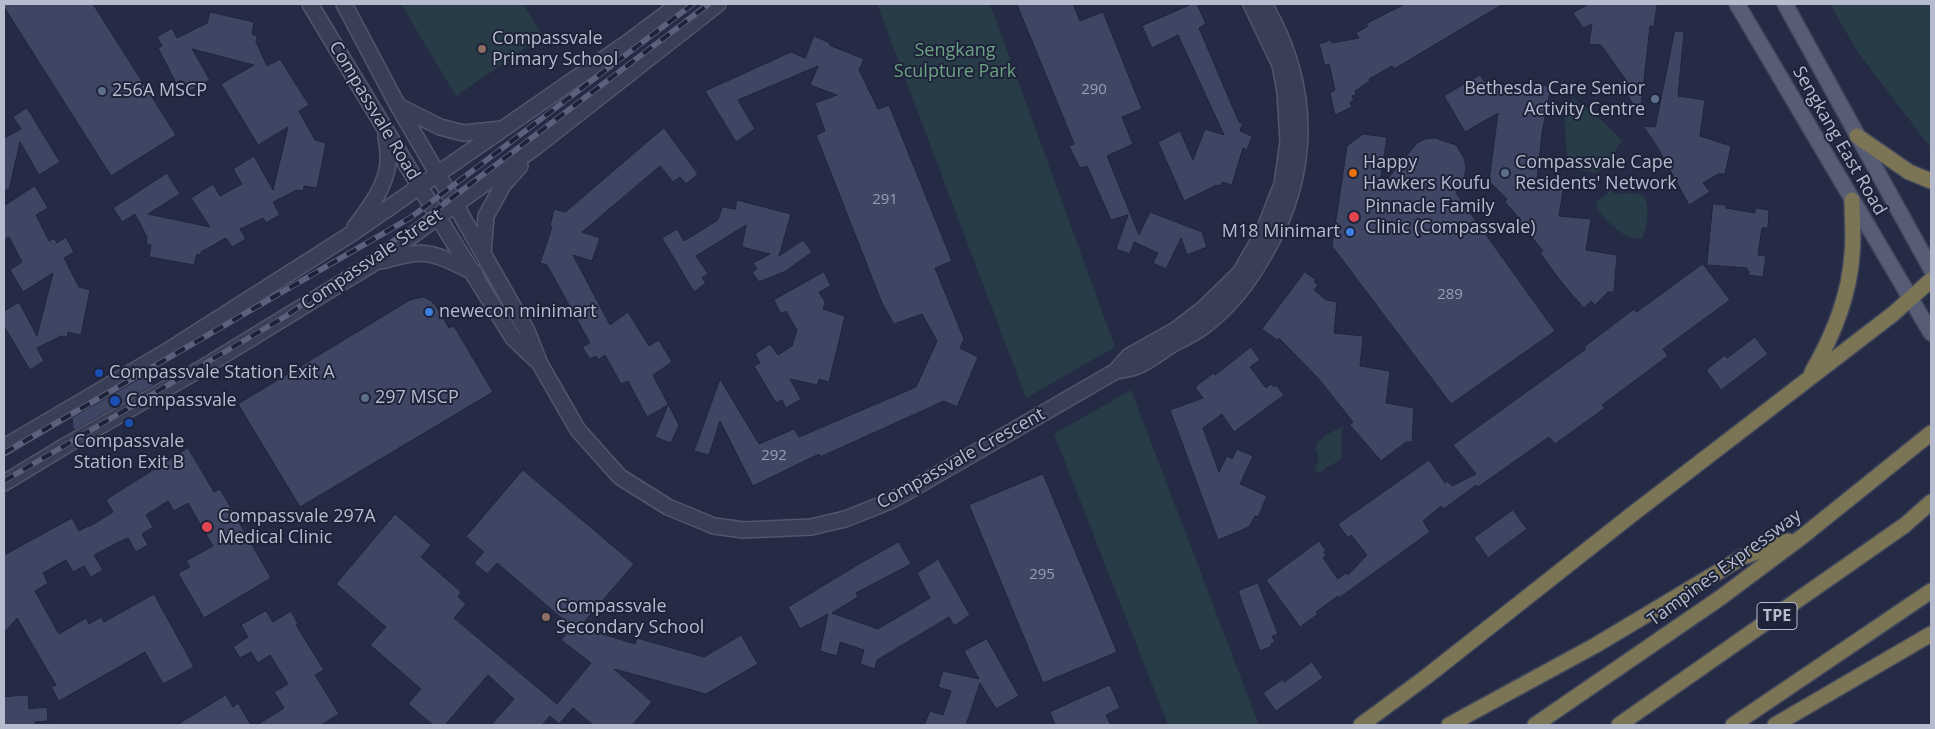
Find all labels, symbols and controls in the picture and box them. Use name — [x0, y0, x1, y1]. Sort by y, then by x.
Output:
place label: Compassvale Primary School — [492, 28, 618, 70]
street label: Compassvale Road — [324, 38, 424, 184]
park label: Sengkang Sculpture Park — [894, 40, 1016, 82]
marker: Compassvale Primary School — [476, 43, 488, 55]
street label: Sengkang East Road — [1788, 63, 1890, 219]
place label: Bethesda Care Senior Activity Centre — [1464, 78, 1645, 120]
place label: 256A MSCP — [112, 80, 207, 102]
house number: 290 — [1081, 81, 1107, 99]
marker: 256A MSCP — [96, 85, 108, 97]
marker: Bethesda Care Senior Activity Centre — [1649, 93, 1661, 105]
place label: Happy Hawkers Koufu — [1363, 152, 1490, 194]
place label: Compassvale Cape Residents' Network — [1515, 152, 1677, 194]
marker: Happy Hawkers Koufu — [1347, 167, 1359, 179]
marker: Compassvale Cape Residents' Network — [1499, 167, 1511, 179]
house number: 291 — [872, 191, 898, 209]
place label: Pinnacle Family Clinic (Compassvale) — [1365, 196, 1536, 238]
street label: Compassvale Street — [297, 205, 447, 315]
marker: Pinnacle Family Clinic (Compassvale) — [1347, 210, 1361, 224]
place label: M18 Minimart — [1222, 221, 1340, 243]
marker: M18 Minimart — [1344, 226, 1356, 238]
house number: 289 — [1437, 286, 1463, 304]
place label: newecon minimart — [439, 301, 597, 323]
marker: newecon minimart — [423, 306, 435, 318]
place label: Compassvale Station Exit A — [109, 362, 335, 384]
marker: Compassvale Station Exit A — [93, 367, 105, 379]
place label: 297 MSCP — [375, 387, 459, 409]
place label: Compassvale — [126, 390, 237, 412]
marker: 297 MSCP — [359, 392, 371, 404]
marker: Compassvale — [108, 394, 122, 408]
street label: Compassvale Crescent — [873, 404, 1049, 514]
marker: Compassvale Station Exit B — [123, 417, 135, 429]
place label: Compassvale Station Exit B — [74, 431, 184, 474]
house number: 292 — [761, 447, 787, 465]
street label: Tampines Expressway — [1644, 505, 1806, 631]
place label: Compassvale 297A Medical Clinic — [218, 506, 376, 548]
marker: Compassvale 297A Medical Clinic — [200, 520, 214, 534]
house number: 295 — [1029, 566, 1055, 584]
place label: Compassvale Secondary School — [556, 596, 704, 638]
road number: TPE — [1757, 602, 1797, 630]
marker: Compassvale Secondary School — [540, 611, 552, 623]

